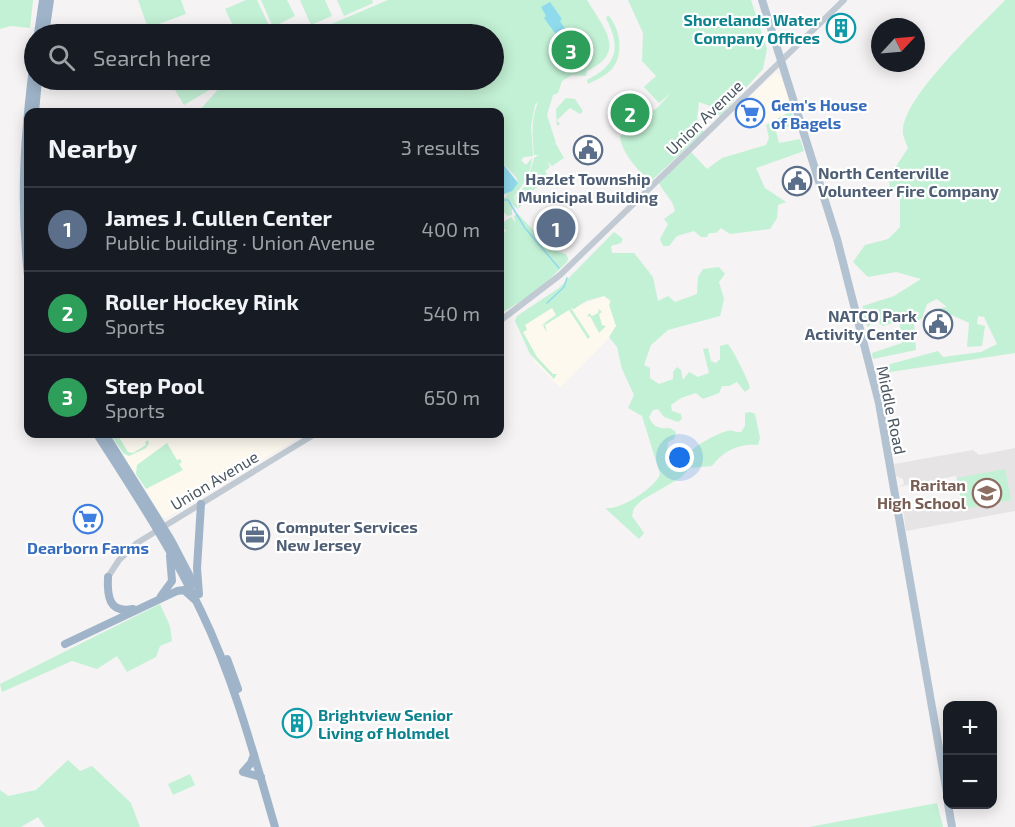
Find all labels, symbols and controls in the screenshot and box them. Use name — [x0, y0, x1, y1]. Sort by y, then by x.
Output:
place label: Shorelands Water Company Offices — [684, 10, 820, 48]
building icon: Shorelands Water Company Offices — [825, 12, 857, 44]
north arrow — [871, 18, 925, 72]
search box — [24, 24, 504, 90]
pin: 3 — [552, 28, 590, 72]
icon: search — [45, 41, 78, 74]
text: Search here — [93, 44, 211, 70]
street label: Union Avenue — [662, 76, 746, 158]
pin: 2 — [610, 90, 650, 136]
place label: Gem's House of Bagels — [771, 95, 867, 132]
supermarket icon: Gem's House of Bagels — [734, 97, 766, 129]
text: Nearby — [48, 132, 137, 163]
public building icon: Hazlet Township Municipal Building — [572, 134, 604, 166]
text: 3 results — [401, 135, 480, 159]
place label: North Centerville Volunteer Fire Company — [818, 163, 999, 201]
public building icon: North Centerville Volunteer Fire Company — [781, 165, 813, 197]
place label: Hazlet Township Municipal Building — [518, 169, 659, 206]
text: James J. Cullen Center — [105, 204, 332, 230]
pin: 1 — [536, 206, 576, 250]
text: 1 — [63, 217, 72, 241]
text: 400 m — [422, 217, 480, 241]
text: Public building · Union Avenue — [105, 230, 375, 254]
text: Roller Hockey Rink — [105, 288, 299, 314]
text: 2 — [62, 301, 73, 325]
text: 540 m — [423, 301, 480, 325]
place label: NATCO Park Activity Center — [805, 306, 917, 344]
public building icon: NATCO Park Activity Center — [922, 308, 954, 340]
text: Sports — [105, 314, 165, 338]
street label: Middle Road — [873, 364, 911, 456]
text: Step Pool — [105, 372, 204, 398]
text: 3 — [62, 385, 73, 409]
text: 650 m — [424, 385, 480, 409]
text: Sports — [105, 398, 165, 422]
your location — [665, 443, 694, 472]
street label: Union Avenue — [167, 446, 261, 514]
place label: Raritan High School — [877, 475, 967, 512]
school or university icon: Raritan High School — [971, 477, 1003, 509]
supermarket icon: Dearborn Farms — [72, 503, 104, 535]
place label: Computer Services New Jersey — [276, 517, 418, 555]
office icon: Computer Services New Jersey — [239, 519, 271, 551]
place label: Dearborn Farms — [27, 538, 149, 557]
map controls — [943, 701, 997, 809]
button: + — [943, 701, 997, 755]
place label: Brightview Senior Living of Holmdel — [318, 705, 453, 742]
building icon: Brightview Senior Living of Holmdel — [281, 707, 313, 739]
button: − — [943, 755, 997, 809]

